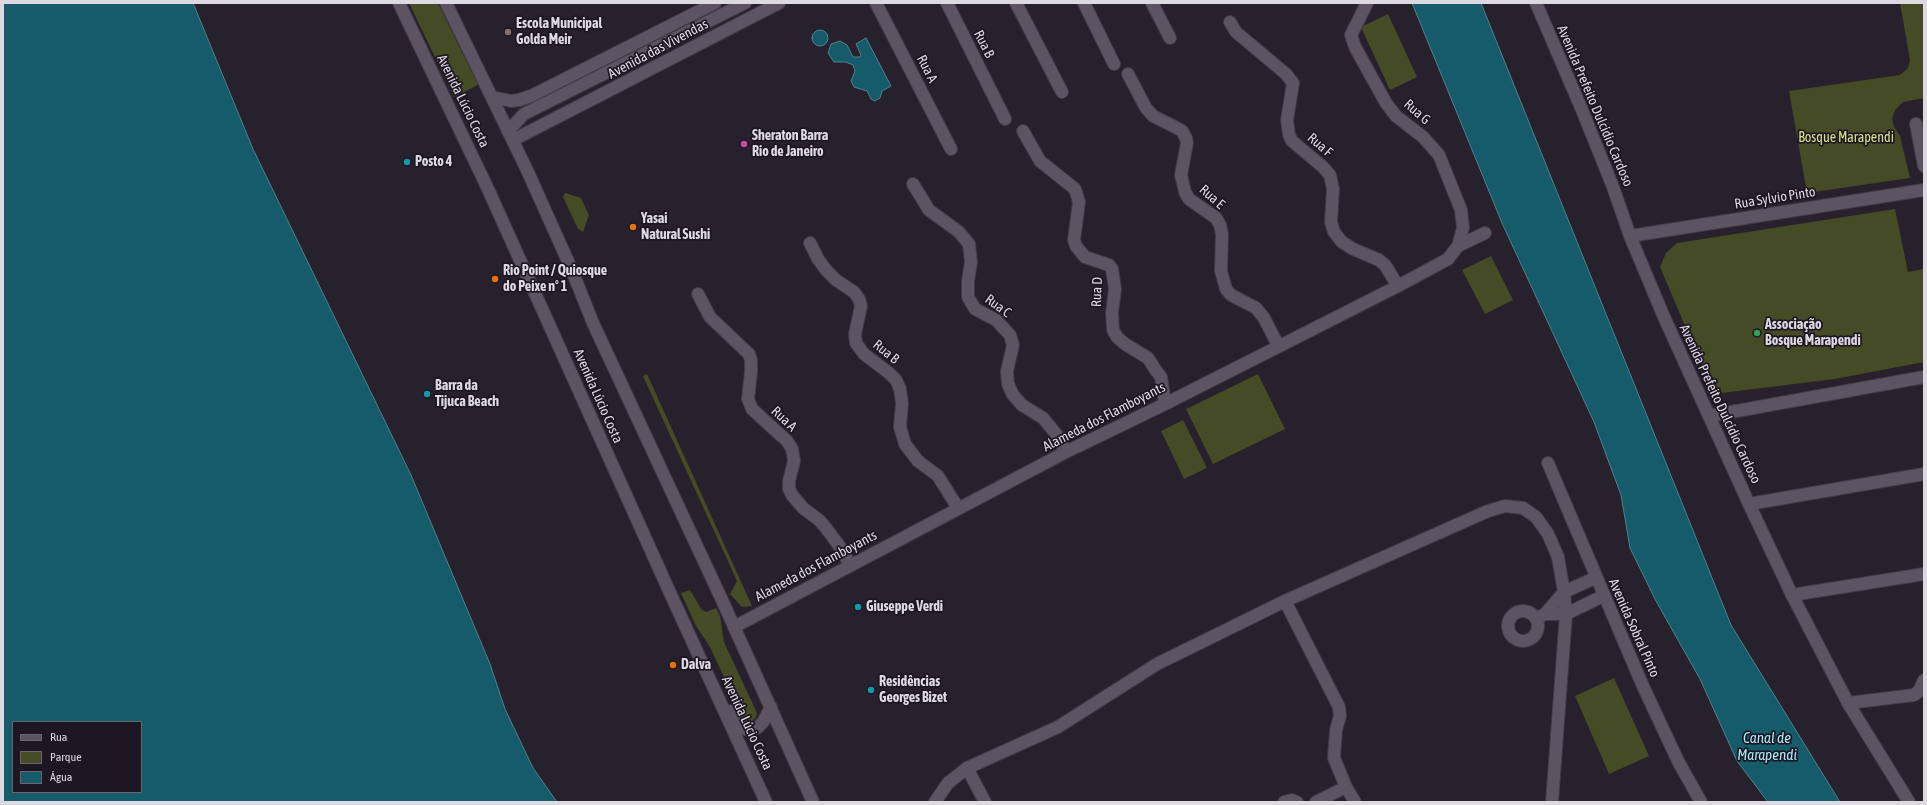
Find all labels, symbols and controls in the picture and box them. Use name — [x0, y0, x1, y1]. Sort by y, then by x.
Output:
place label: Escola Municipal Golda Meir — [516, 16, 602, 48]
street label: Avenida das Vivendas — [605, 16, 711, 82]
street label: Avenida Prefeito Dulcídio Cardoso — [1553, 23, 1637, 189]
marker: Escola Municipal Golda Meir — [503, 27, 513, 37]
street label: Rua B — [970, 27, 998, 61]
street label: Avenida Lúcio Costa — [433, 52, 493, 150]
street label: Rua A — [913, 52, 941, 86]
street label: Rua G — [1400, 96, 1434, 128]
place label: Sheraton Barra Rio de Janeiro — [752, 128, 828, 160]
street label: Rua F — [1304, 130, 1336, 160]
park label: Bosque Marapendi — [1798, 130, 1894, 146]
marker: Sheraton Barra Rio de Janeiro — [739, 139, 749, 149]
place label: Posto 4 — [415, 154, 452, 170]
marker: Posto 4 — [402, 157, 412, 167]
street label: Rua E — [1196, 181, 1228, 213]
street label: Rua Sylvio Pinto — [1733, 183, 1817, 213]
place label: Yasai Natural Sushi — [641, 211, 710, 244]
marker: Yasai Natural Sushi — [628, 222, 638, 232]
place label: Rio Point / Quiosque do Peixe n° 1 — [503, 263, 607, 296]
marker: Rio Point / Quiosque do Peixe n° 1 — [490, 274, 500, 284]
street label: Rua D — [1088, 277, 1106, 307]
street label: Rua C — [982, 291, 1014, 321]
place label: Associação Bosque Marapendi — [1765, 317, 1861, 350]
street label: Avenida Prefeito Dulcídio Cardoso — [1676, 322, 1764, 486]
marker: Associação Bosque Marapendi — [1752, 328, 1762, 338]
street label: Rua B — [870, 336, 902, 368]
street label: Avenida Lúcio Costa — [570, 346, 626, 446]
place label: Barra da Tijuca Beach — [435, 378, 499, 410]
street label: Alameda dos Flamboyants — [1040, 379, 1168, 455]
marker: Barra da Tijuca Beach — [422, 389, 432, 399]
street label: Rua A — [768, 403, 800, 435]
street label: Alameda dos Flamboyants — [752, 527, 880, 605]
street label: Avenida Sobral Pinto — [1605, 576, 1663, 680]
place label: Giuseppe Verdi — [866, 599, 943, 615]
marker: Giuseppe Verdi — [853, 602, 863, 612]
place label: Dalva — [681, 657, 711, 673]
marker: Dalva — [668, 660, 678, 670]
street label: Avenida Lúcio Costa — [718, 674, 776, 772]
place label: Residências Georges Bizet — [879, 674, 947, 706]
marker: Residências Georges Bizet — [866, 685, 876, 695]
legend — [12, 721, 142, 793]
water label: Canal de Marapendi — [1737, 729, 1797, 764]
text: Rua — [50, 730, 67, 744]
text: Parque — [50, 750, 82, 764]
text: Água — [50, 770, 72, 784]

